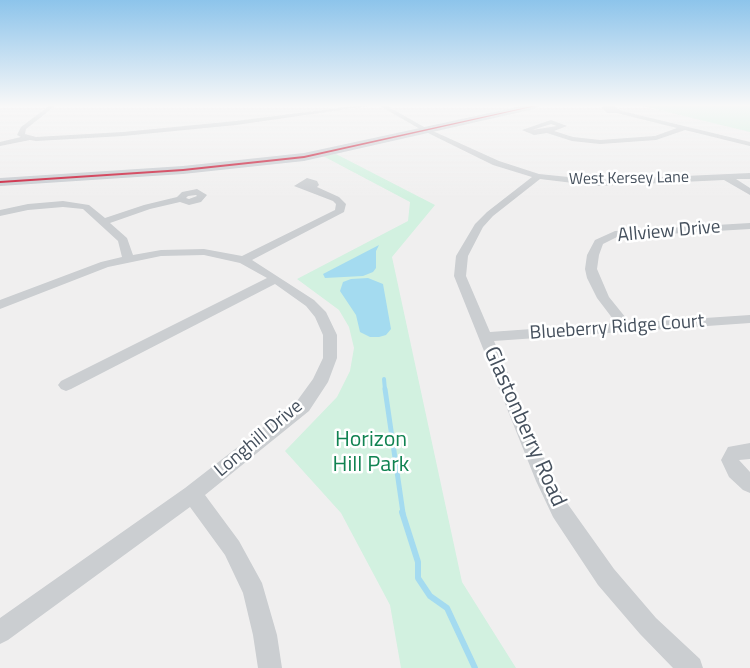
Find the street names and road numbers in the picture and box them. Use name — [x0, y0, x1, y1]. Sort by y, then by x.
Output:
street label: West Kersey Lane — [569, 168, 689, 190]
street label: Allview Drive — [617, 216, 721, 248]
street label: Blueberry Ridge Court — [529, 311, 705, 345]
street label: Glastonberry Road — [477, 343, 571, 511]
street label: Longhill Drive — [210, 396, 308, 482]

